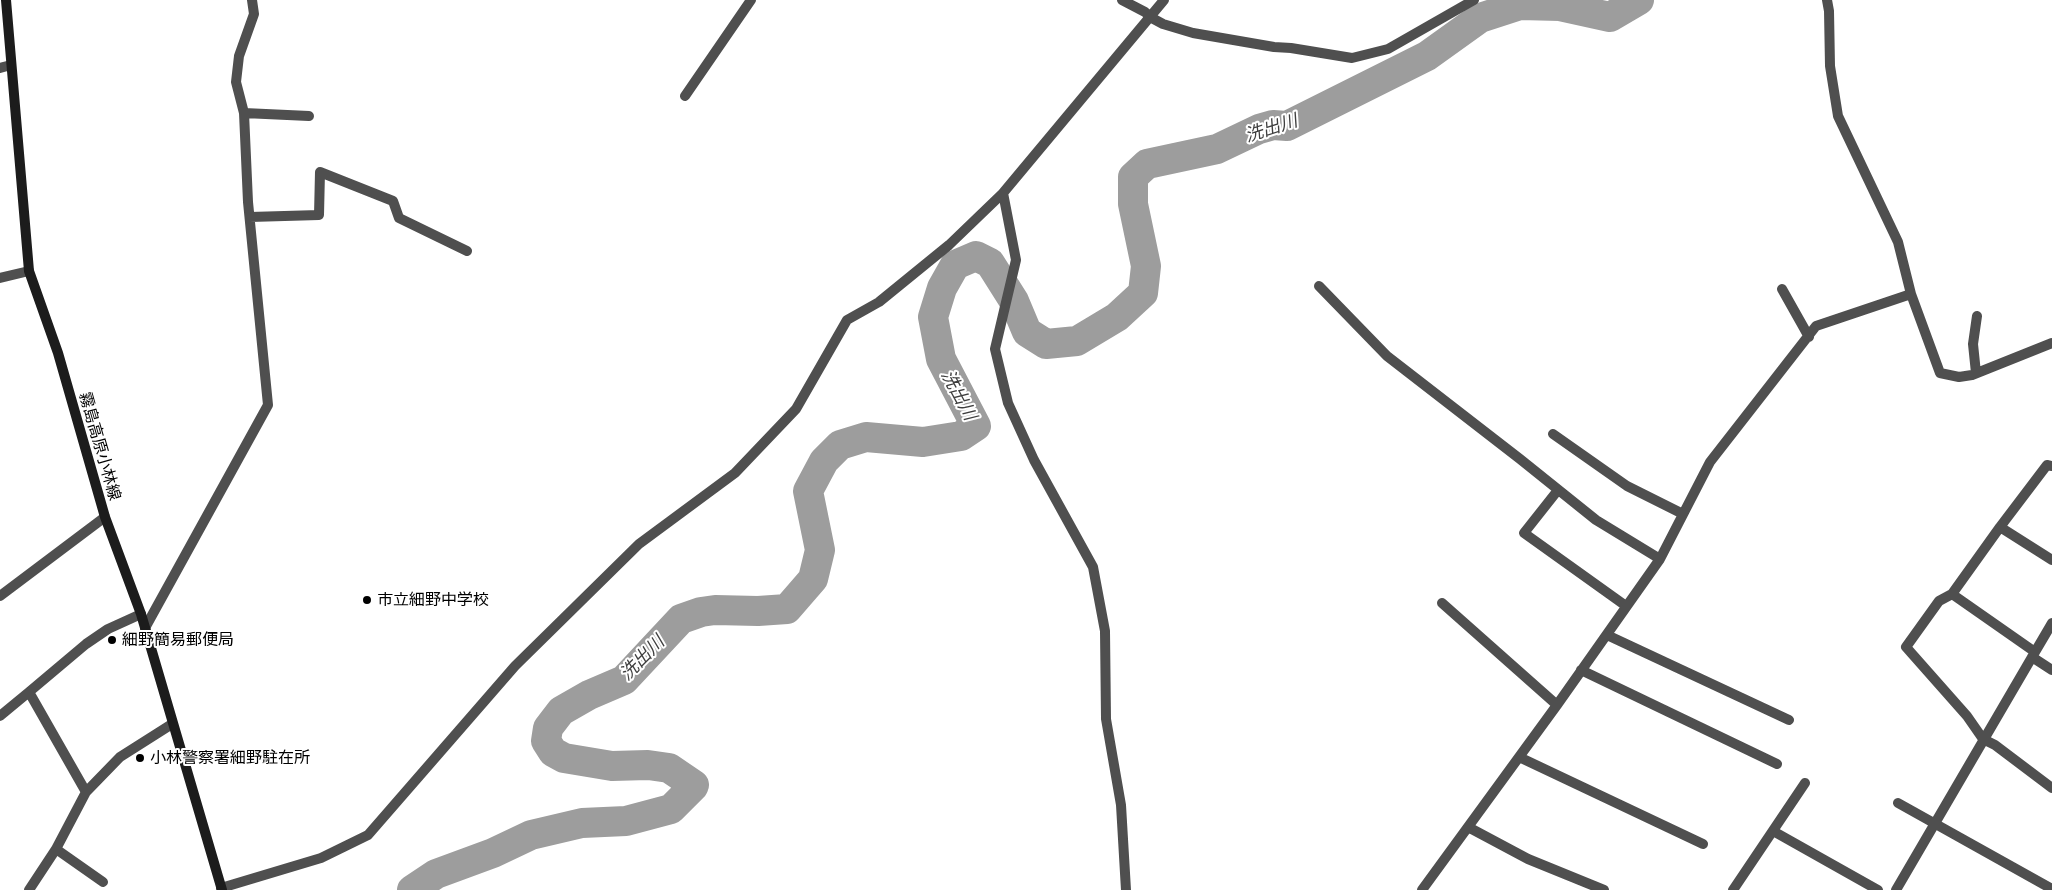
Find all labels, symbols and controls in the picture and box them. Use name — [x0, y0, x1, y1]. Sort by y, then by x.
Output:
water label: 洗出川 — [1242, 109, 1300, 147]
water label: 洗出川 — [937, 366, 981, 424]
street label: 霧島高原小林線 — [75, 390, 125, 502]
place label: 市立細野中学校 — [377, 590, 489, 610]
marker: 市立細野中学校 — [361, 594, 373, 606]
place label: 細野簡易郵便局 — [122, 630, 234, 650]
water label: 洗出川 — [615, 631, 669, 685]
marker: 細野簡易郵便局 — [106, 634, 118, 646]
place label: 小林警察署細野駐在所 — [150, 748, 310, 768]
marker: 小林警察署細野駐在所 — [134, 752, 146, 764]

